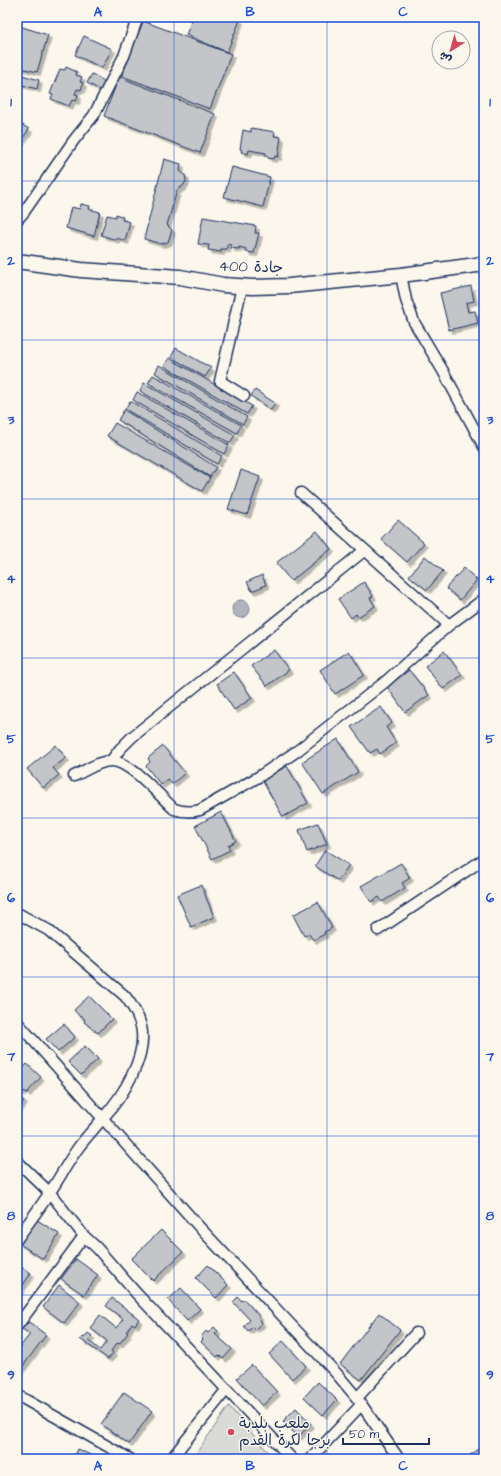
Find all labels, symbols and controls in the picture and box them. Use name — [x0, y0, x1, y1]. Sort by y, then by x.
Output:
text: A — [94, 3, 103, 21]
text: B — [245, 3, 255, 21]
text: C — [398, 3, 408, 21]
north arrow — [431, 30, 471, 70]
text: ش — [436, 48, 455, 67]
text: 1 — [10, 93, 12, 111]
text: 1 — [489, 93, 491, 111]
text: 2 — [6, 252, 15, 270]
text: 2 — [485, 252, 494, 270]
street label: جادة 400 — [218, 255, 284, 279]
text: 3 — [7, 411, 15, 429]
text: 3 — [486, 411, 494, 429]
text: 4 — [7, 570, 16, 588]
text: 4 — [486, 570, 495, 588]
text: 5 — [6, 730, 16, 748]
text: 5 — [485, 730, 495, 748]
text: 6 — [7, 889, 16, 907]
text: 6 — [486, 889, 495, 907]
text: 7 — [6, 1048, 16, 1066]
text: 7 — [485, 1048, 495, 1066]
text: 8 — [7, 1207, 16, 1225]
text: 8 — [486, 1207, 495, 1225]
text: 9 — [7, 1366, 15, 1384]
text: 9 — [486, 1366, 494, 1384]
place label: ملعب بلدبة برجا لكرة القدم — [239, 1413, 331, 1451]
scale bar — [343, 1420, 429, 1446]
text: 50 m — [349, 1426, 380, 1443]
marker: ملعب بلدبة برجا لكرة القدم — [226, 1427, 236, 1437]
text: A — [94, 1457, 103, 1475]
text: B — [245, 1457, 255, 1475]
text: C — [398, 1457, 408, 1475]

